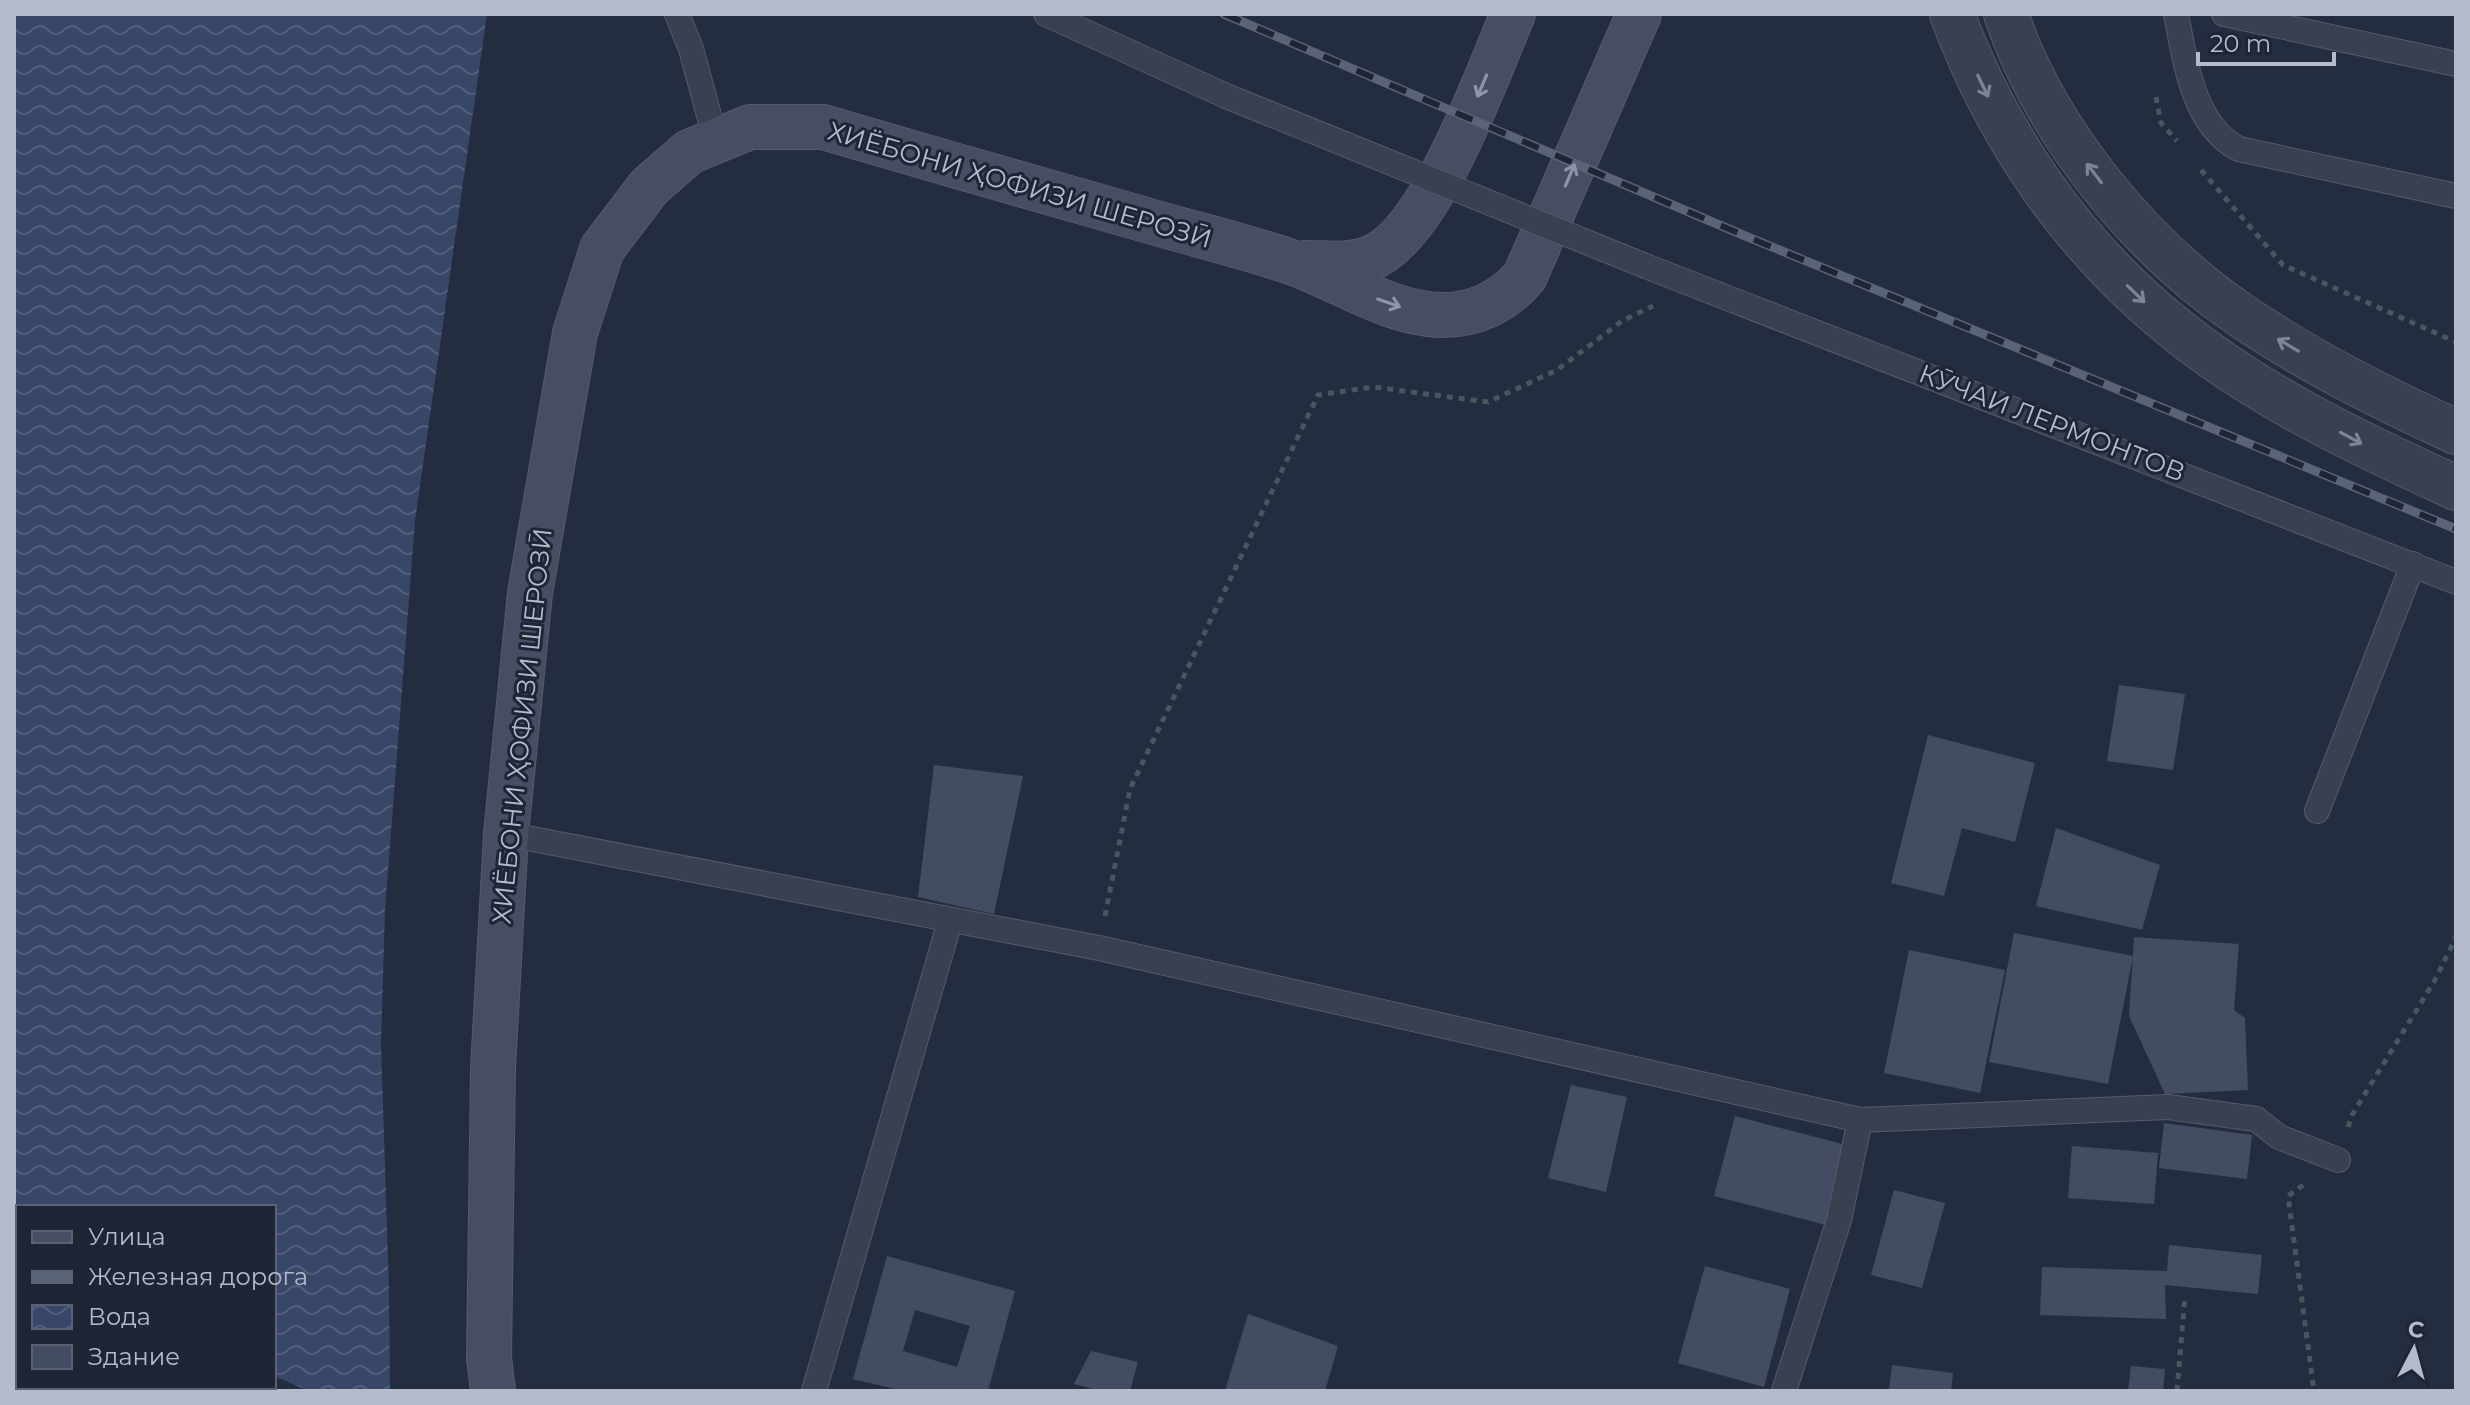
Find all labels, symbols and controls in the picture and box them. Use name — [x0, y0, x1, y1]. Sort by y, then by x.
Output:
scale bar — [2198, 16, 2334, 66]
text: 20 m — [2210, 29, 2271, 58]
one-way arrow — [1474, 73, 1489, 98]
one-way arrow — [1976, 73, 1991, 97]
street label: ХИЁБОНИ ҲОФИЗИ ШЕРОЗӢ — [824, 115, 1216, 255]
one-way arrow — [2086, 163, 2103, 184]
one-way arrow — [1564, 164, 1579, 188]
one-way arrow — [2126, 284, 2145, 303]
one-way arrow — [1377, 297, 1402, 312]
one-way arrow — [2277, 336, 2299, 353]
street label: КӮЧАИ ЛЕРМОНТОВ — [1914, 357, 2190, 489]
one-way arrow — [2339, 430, 2363, 446]
street label: ХИЁБОНИ ҲОФИЗИ ШЕРОЗӢ — [485, 527, 559, 925]
legend — [16, 1205, 276, 1389]
text: Улица — [88, 1222, 166, 1251]
text: Железная дорога — [88, 1262, 308, 1291]
text: Вода — [88, 1302, 151, 1331]
north arrow — [2374, 1309, 2454, 1389]
text: С — [2407, 1315, 2425, 1344]
text: Здание — [88, 1342, 180, 1371]

